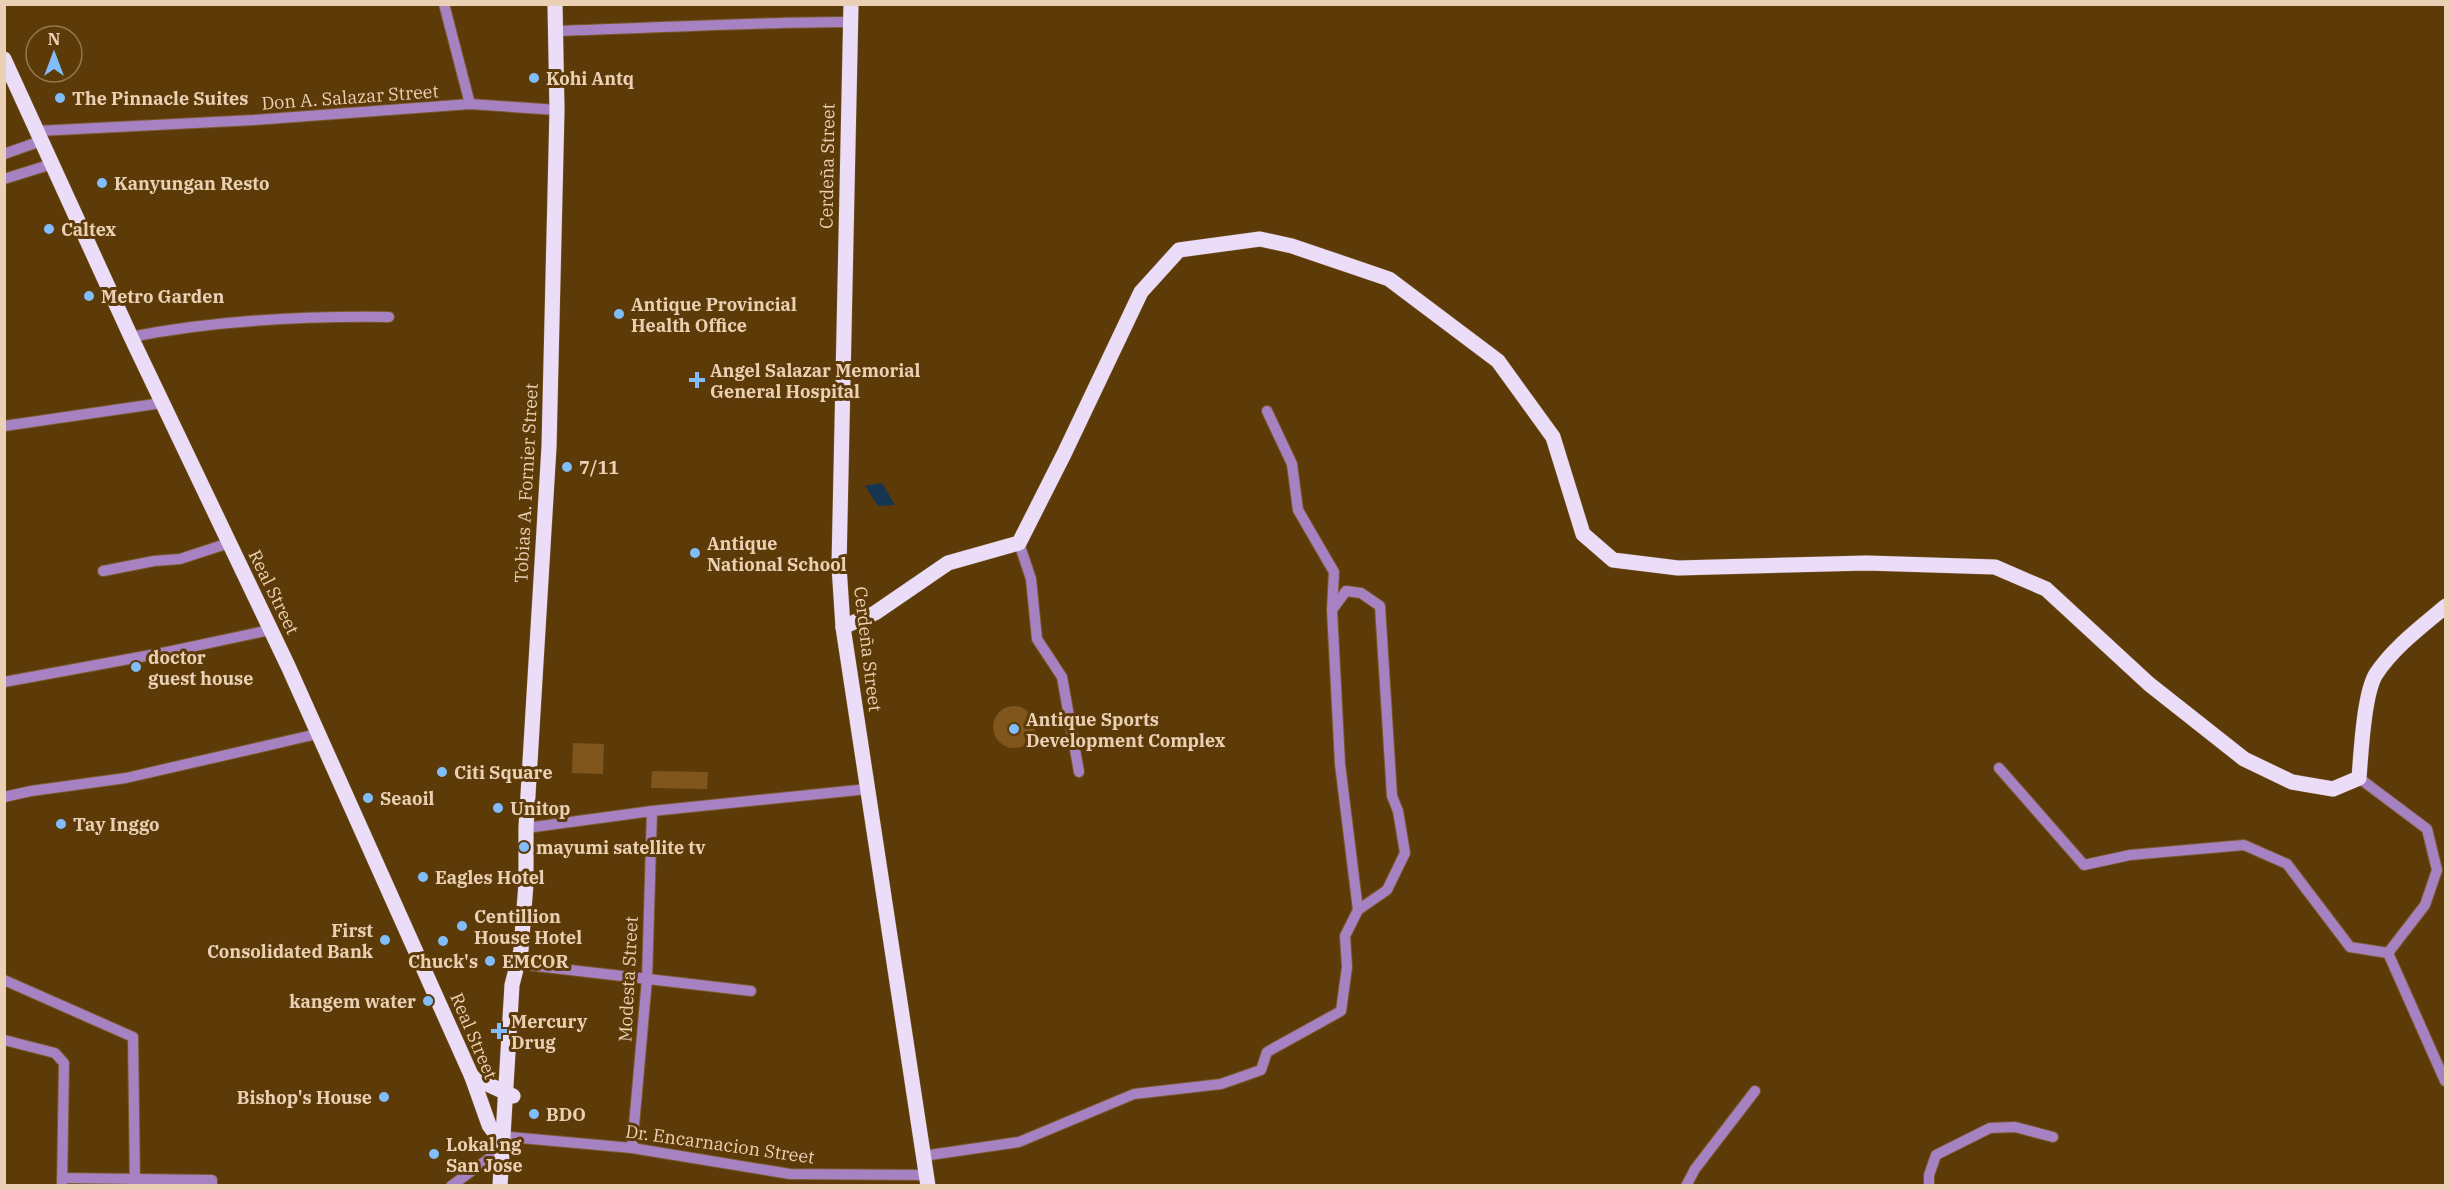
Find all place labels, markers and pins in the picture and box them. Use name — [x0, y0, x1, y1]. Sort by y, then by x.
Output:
place label: Kohi Antq — [546, 67, 634, 90]
marker: Kohi Antq — [527, 71, 541, 85]
place label: The Pinnacle Suites — [72, 87, 248, 110]
marker: The Pinnacle Suites — [53, 91, 67, 105]
place label: Kanyungan Resto — [114, 172, 269, 195]
marker: Kanyungan Resto — [95, 176, 109, 190]
place label: Caltex — [61, 218, 117, 241]
marker: Caltex — [42, 222, 56, 236]
place label: Metro Garden — [101, 285, 224, 308]
marker: Metro Garden — [82, 289, 96, 303]
place label: Antique Provincial Health Office — [631, 293, 797, 337]
marker: Antique Provincial Health Office — [612, 307, 626, 321]
place label: Angel Salazar Memorial General Hospital — [710, 359, 921, 403]
marker: Angel Salazar Memorial General Hospital — [688, 371, 706, 389]
place label: 7/11 — [579, 456, 619, 479]
marker: 7/11 — [560, 460, 574, 474]
place label: Antique National School — [707, 532, 847, 576]
marker: Antique National School — [688, 546, 702, 560]
place label: doctor guest house — [148, 646, 253, 690]
marker: doctor guest house — [129, 660, 143, 674]
place label: Antique Sports Development Complex — [1026, 708, 1226, 752]
marker: Antique Sports Development Complex — [1007, 722, 1021, 736]
place label: Citi Square — [454, 761, 553, 784]
marker: Citi Square — [435, 765, 449, 779]
place label: Seaoil — [380, 787, 434, 810]
marker: Seaoil — [361, 791, 375, 805]
place label: Unitop — [510, 797, 570, 820]
marker: Unitop — [491, 801, 505, 815]
place label: Tay Inggo — [73, 813, 159, 836]
marker: Tay Inggo — [54, 817, 68, 831]
place label: mayumi satellite tv — [536, 836, 706, 859]
marker: mayumi satellite tv — [517, 840, 531, 854]
place label: Eagles Hotel — [435, 866, 545, 889]
marker: Eagles Hotel — [416, 870, 430, 884]
place label: Centillion House Hotel — [474, 905, 582, 949]
place label: First Consolidated Bank — [207, 919, 374, 963]
marker: Centillion House Hotel — [455, 919, 469, 933]
marker: First Consolidated Bank — [378, 933, 392, 947]
marker: Chuck's — [436, 934, 450, 948]
place label: Chuck's — [408, 950, 478, 973]
place label: EMCOR — [502, 950, 569, 973]
marker: EMCOR — [483, 954, 497, 968]
place label: kangem water — [289, 990, 416, 1013]
marker: kangem water — [421, 994, 435, 1008]
place label: Mercury Drug — [511, 1010, 588, 1054]
marker: Mercury Drug — [492, 1024, 506, 1038]
place label: Bishop's House — [237, 1086, 372, 1109]
marker: Bishop's House — [377, 1090, 391, 1104]
place label: BDO — [546, 1103, 586, 1126]
marker: BDO — [527, 1107, 541, 1121]
place label: Lokal ng San Jose — [446, 1133, 523, 1177]
marker: Lokal ng San Jose — [427, 1147, 441, 1161]

